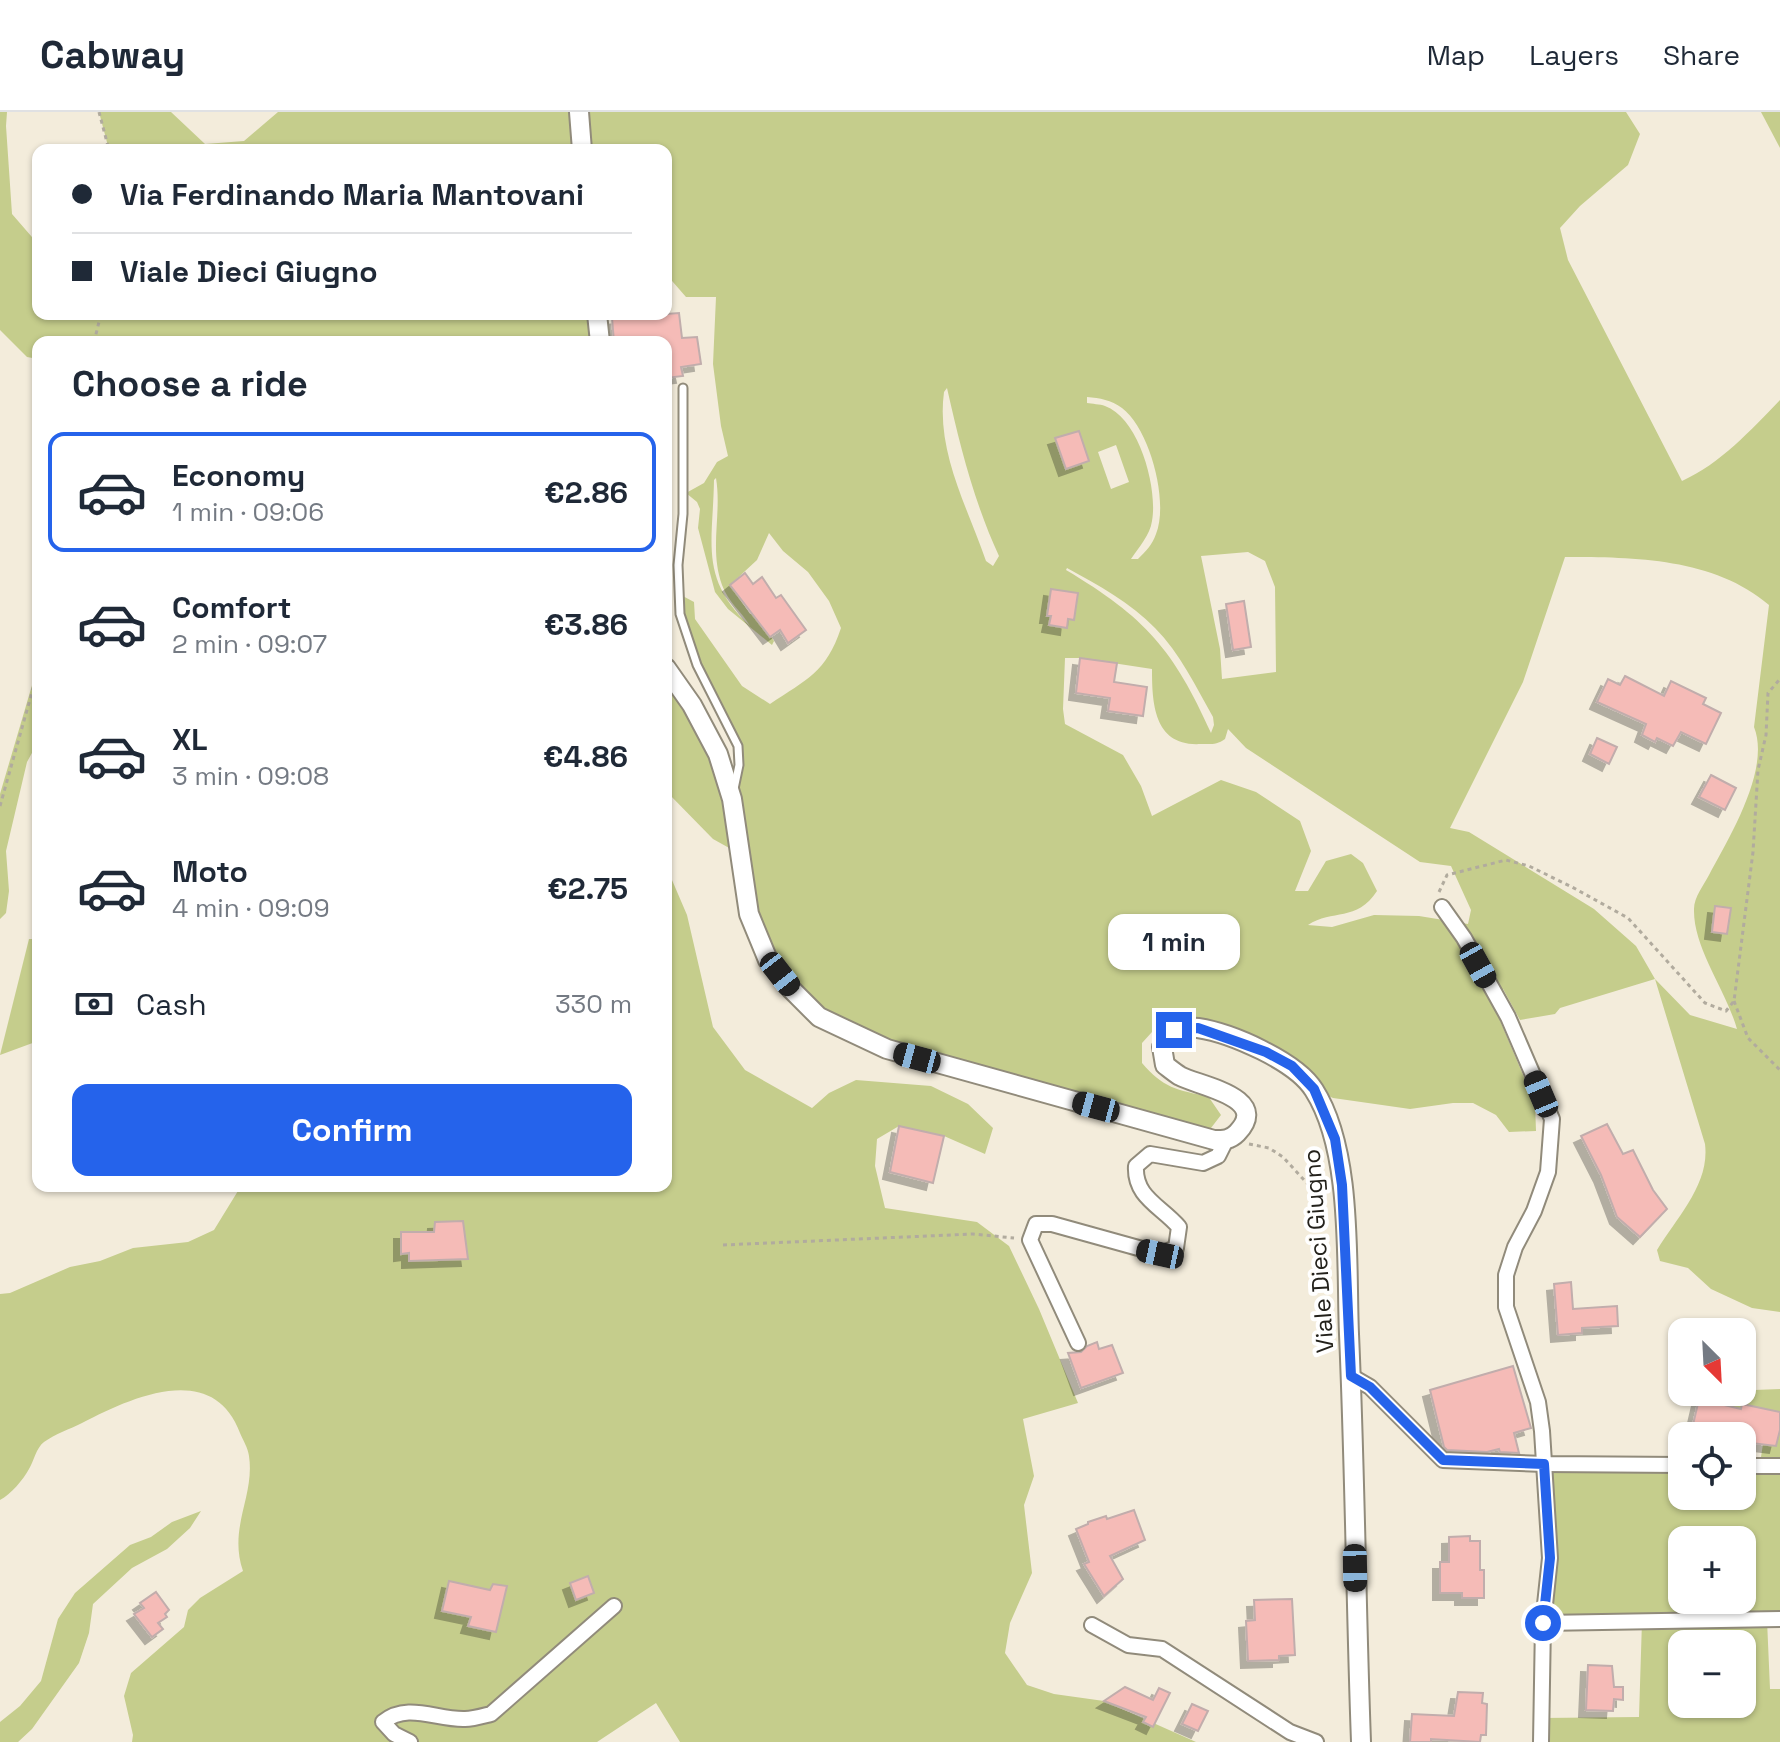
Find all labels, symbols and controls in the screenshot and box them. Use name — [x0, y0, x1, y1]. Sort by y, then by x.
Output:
text: Cabway — [40, 31, 185, 79]
text: Map — [1427, 37, 1485, 73]
text: Layers — [1529, 37, 1619, 73]
text: Share — [1663, 37, 1740, 73]
text: Via Ferdinando Maria Mantovani — [120, 175, 584, 214]
text: Viale Dieci Giugno — [120, 252, 378, 291]
text: Choose a ride — [72, 361, 308, 407]
icon: car — [76, 456, 148, 528]
text: Economy — [172, 456, 305, 495]
text: €2.86 — [544, 473, 628, 512]
text: 1 min · 09:06 — [172, 495, 324, 529]
icon: car — [76, 588, 148, 660]
text: Comfort — [172, 588, 291, 627]
text: €3.86 — [544, 605, 628, 644]
text: 2 min · 09:07 — [172, 627, 327, 661]
icon: car — [76, 720, 148, 792]
text: XL — [172, 720, 208, 759]
text: €4.86 — [543, 737, 628, 776]
text: 3 min · 09:08 — [172, 759, 329, 793]
icon: car — [76, 852, 148, 924]
text: Moto — [172, 852, 248, 891]
text: €2.75 — [547, 869, 628, 908]
text: 4 min · 09:09 — [172, 891, 330, 925]
callout: 1 min — [1108, 914, 1240, 970]
text: 1 min — [1142, 925, 1206, 959]
car — [1456, 938, 1500, 992]
car — [756, 948, 804, 1000]
icon: cash — [72, 982, 116, 1026]
text: Cash — [136, 985, 207, 1024]
text: 330 m — [555, 987, 632, 1021]
route end — [1156, 1012, 1192, 1048]
car — [891, 1040, 943, 1076]
car — [1521, 1067, 1561, 1121]
button: Confirm — [72, 1084, 632, 1176]
car — [1070, 1089, 1122, 1125]
street label: Viale Dieci Giugno — [1295, 1148, 1341, 1354]
car — [1134, 1237, 1186, 1271]
north arrow — [1668, 1318, 1756, 1406]
map controls — [1668, 1318, 1756, 1718]
button: locate — [1668, 1422, 1756, 1510]
button: + — [1668, 1526, 1756, 1614]
car — [1343, 1544, 1367, 1592]
route start — [1525, 1605, 1561, 1641]
button: − — [1668, 1630, 1756, 1718]

